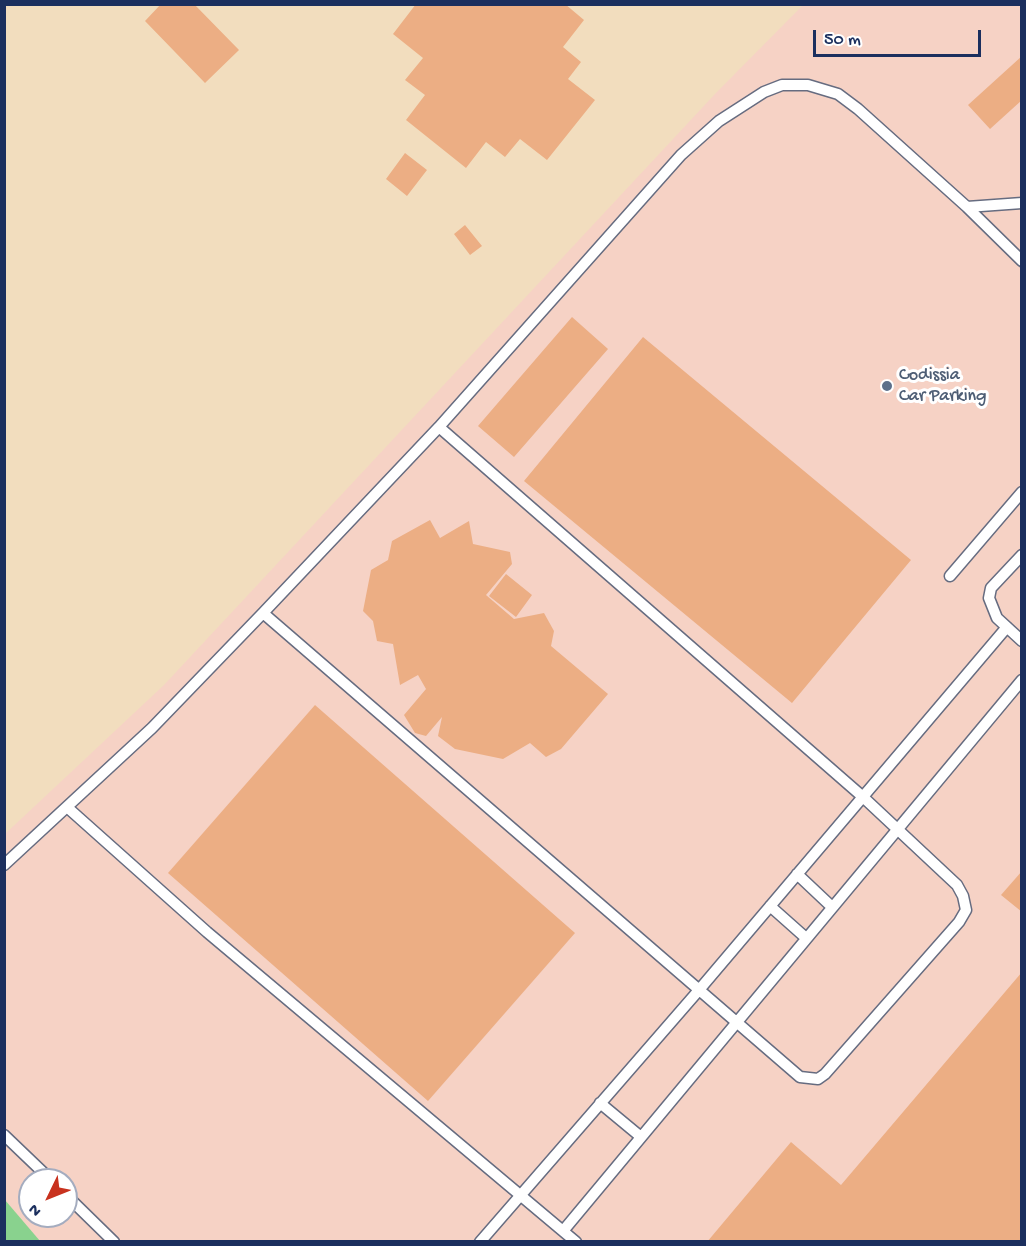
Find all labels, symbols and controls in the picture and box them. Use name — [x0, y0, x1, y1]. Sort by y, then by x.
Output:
scale bar — [816, 18, 984, 56]
text: 50 m — [824, 30, 861, 51]
place label: Codissia Car Parking — [899, 365, 986, 407]
marker: Codissia Car Parking — [880, 379, 894, 393]
north arrow — [18, 1168, 78, 1228]
text: N — [25, 1199, 46, 1220]

